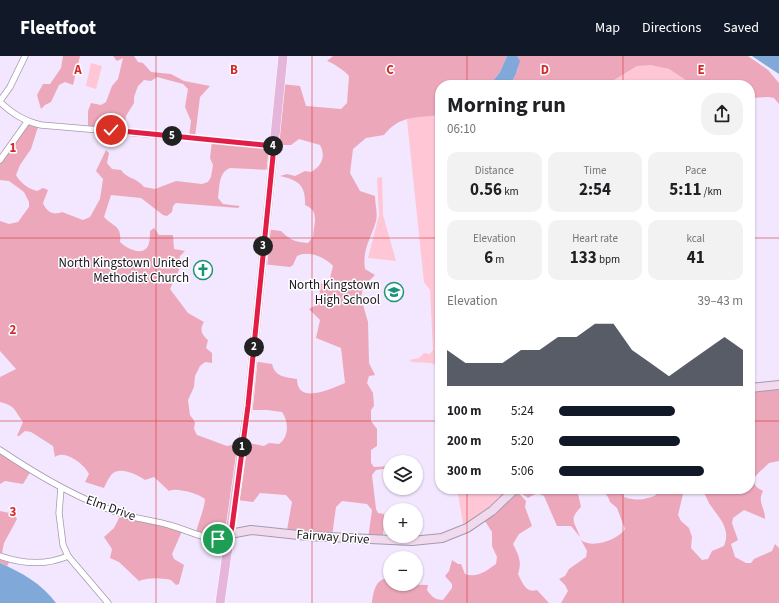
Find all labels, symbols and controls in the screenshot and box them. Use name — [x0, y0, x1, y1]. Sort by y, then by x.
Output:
text: Fleetfoot — [20, 15, 96, 42]
text: Map — [595, 18, 620, 38]
text: Directions — [642, 18, 701, 38]
text: Saved — [723, 18, 759, 38]
text: A — [73, 61, 82, 79]
text: B — [230, 61, 238, 79]
text: C — [386, 61, 394, 79]
text: D — [541, 61, 549, 79]
text: E — [697, 61, 705, 79]
text: Morning run — [447, 89, 566, 121]
button: share — [701, 93, 743, 135]
pin — [94, 113, 128, 147]
icon: check — [100, 119, 122, 141]
text: 06:10 — [447, 120, 476, 138]
pin: 5 — [162, 126, 182, 146]
text: 5 — [169, 128, 175, 143]
pin: 4 — [263, 136, 283, 156]
text: 4 — [270, 138, 276, 153]
text: 1 — [10, 139, 17, 157]
text: Distance — [475, 163, 514, 178]
text: Time — [583, 163, 607, 178]
text: Pace — [685, 163, 706, 178]
text: 0.56 — [470, 178, 502, 202]
text: 2:54 — [579, 178, 611, 202]
text: 5:11 — [669, 178, 701, 202]
text: km — [502, 184, 519, 199]
text: /km — [701, 184, 722, 199]
text: Elevation — [473, 231, 516, 246]
text: Heart rate — [572, 231, 618, 246]
text: kcal — [686, 231, 705, 246]
pin: 3 — [253, 236, 273, 256]
text: 3 — [260, 238, 266, 253]
text: 6 — [484, 246, 493, 270]
text: 133 — [570, 246, 597, 270]
text: 41 — [687, 246, 705, 270]
text: m — [493, 252, 504, 267]
text: bpm — [597, 252, 620, 267]
place label: North Kingstown United Methodist Church — [59, 254, 189, 287]
church icon: North Kingstown United Methodist Church — [192, 259, 214, 281]
place label: North Kingstown High School — [289, 276, 380, 309]
school or university icon: North Kingstown High School — [383, 281, 405, 303]
text: Elevation — [447, 292, 498, 310]
text: 39–43 m — [698, 292, 743, 310]
text: 2 — [10, 321, 17, 339]
pin: 2 — [244, 337, 264, 357]
text: 2 — [251, 339, 257, 354]
text: 100 m — [447, 402, 481, 420]
text: 5:24 — [511, 402, 534, 420]
text: 200 m — [447, 432, 481, 450]
text: 5:20 — [511, 432, 534, 450]
pin: 1 — [232, 437, 252, 457]
text: 1 — [239, 439, 245, 454]
map controls — [383, 455, 423, 591]
button: layers — [383, 455, 423, 495]
text: 300 m — [447, 462, 481, 480]
text: 5:06 — [511, 462, 534, 480]
street label: Elm Drive — [84, 491, 138, 525]
text: 3 — [10, 503, 17, 521]
button: + — [383, 503, 423, 543]
pin — [201, 522, 235, 556]
street label: Fairway Drive — [296, 525, 370, 549]
icon: arrive — [207, 528, 229, 550]
button: − — [383, 551, 423, 591]

